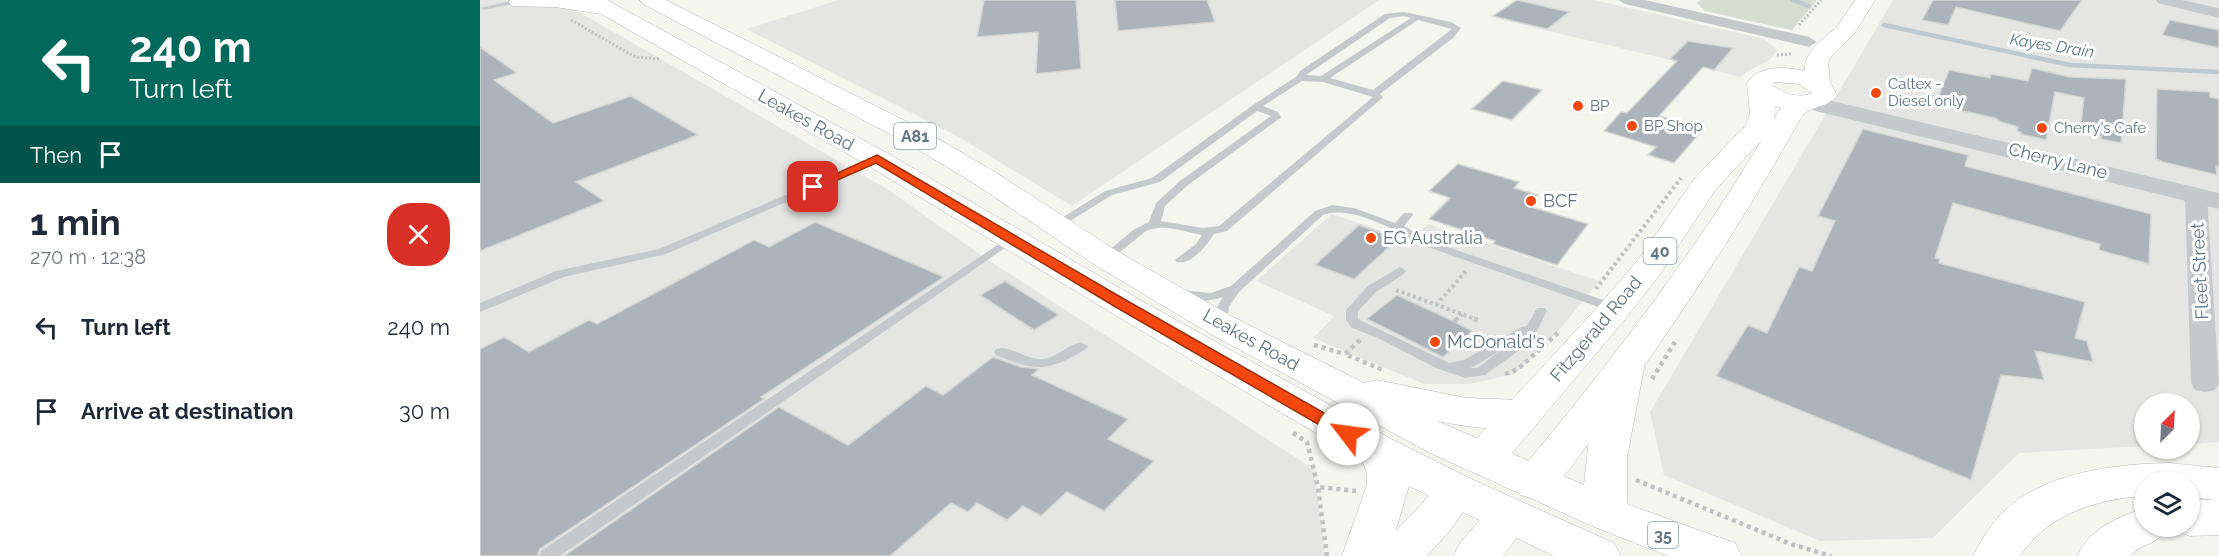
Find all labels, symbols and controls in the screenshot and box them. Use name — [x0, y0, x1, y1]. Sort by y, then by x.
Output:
text: 240 m — [129, 23, 252, 72]
icon: left — [30, 24, 108, 102]
water label: Kayes Drain — [2009, 29, 2095, 62]
text: Turn left — [129, 73, 232, 104]
place label: Caltex - Diesel only — [1888, 75, 1964, 110]
street label: Leakes Road — [754, 85, 858, 155]
marker: Caltex - Diesel only — [1869, 86, 1883, 100]
place label: BP — [1590, 97, 1609, 115]
marker: BP — [1571, 99, 1585, 113]
place label: BP Shop — [1644, 117, 1703, 135]
marker: BP Shop — [1625, 119, 1639, 133]
place label: Cherry's Cafe — [2054, 119, 2147, 137]
marker: Cherry's Cafe — [2035, 121, 2049, 135]
road number: A81 — [894, 123, 936, 149]
icon: arrive — [94, 138, 127, 171]
street label: Cherry Lane — [2006, 138, 2110, 183]
text: Then — [30, 142, 82, 168]
pin — [787, 161, 838, 212]
icon: arrive — [796, 170, 829, 203]
place label: BCF — [1543, 190, 1578, 211]
marker: BCF — [1524, 194, 1538, 208]
text: 1 min — [30, 201, 121, 243]
button: close — [387, 203, 450, 266]
street label: Fleet Street — [2186, 222, 2213, 320]
place label: EG Australia — [1383, 227, 1483, 248]
marker: EG Australia — [1364, 231, 1378, 245]
road number: 40 — [1644, 238, 1676, 264]
text: 270 m · 12:38 — [30, 245, 146, 269]
street label: Fitzgerald Road — [1546, 272, 1646, 386]
street label: Leakes Road — [1199, 305, 1303, 375]
icon: left — [30, 311, 63, 344]
text: Turn left — [81, 314, 171, 340]
text: 240 m — [387, 314, 450, 340]
place label: McDonald's — [1447, 331, 1545, 352]
marker: McDonald's — [1428, 335, 1442, 349]
north arrow — [2134, 393, 2200, 459]
map controls — [2134, 393, 2200, 537]
icon: arrive — [30, 395, 63, 428]
text: Arrive at destination — [81, 398, 294, 424]
text: 30 m — [399, 398, 450, 424]
position arrow — [1316, 402, 1380, 466]
button: layers — [2134, 471, 2200, 537]
road number: 35 — [1648, 522, 1678, 548]

